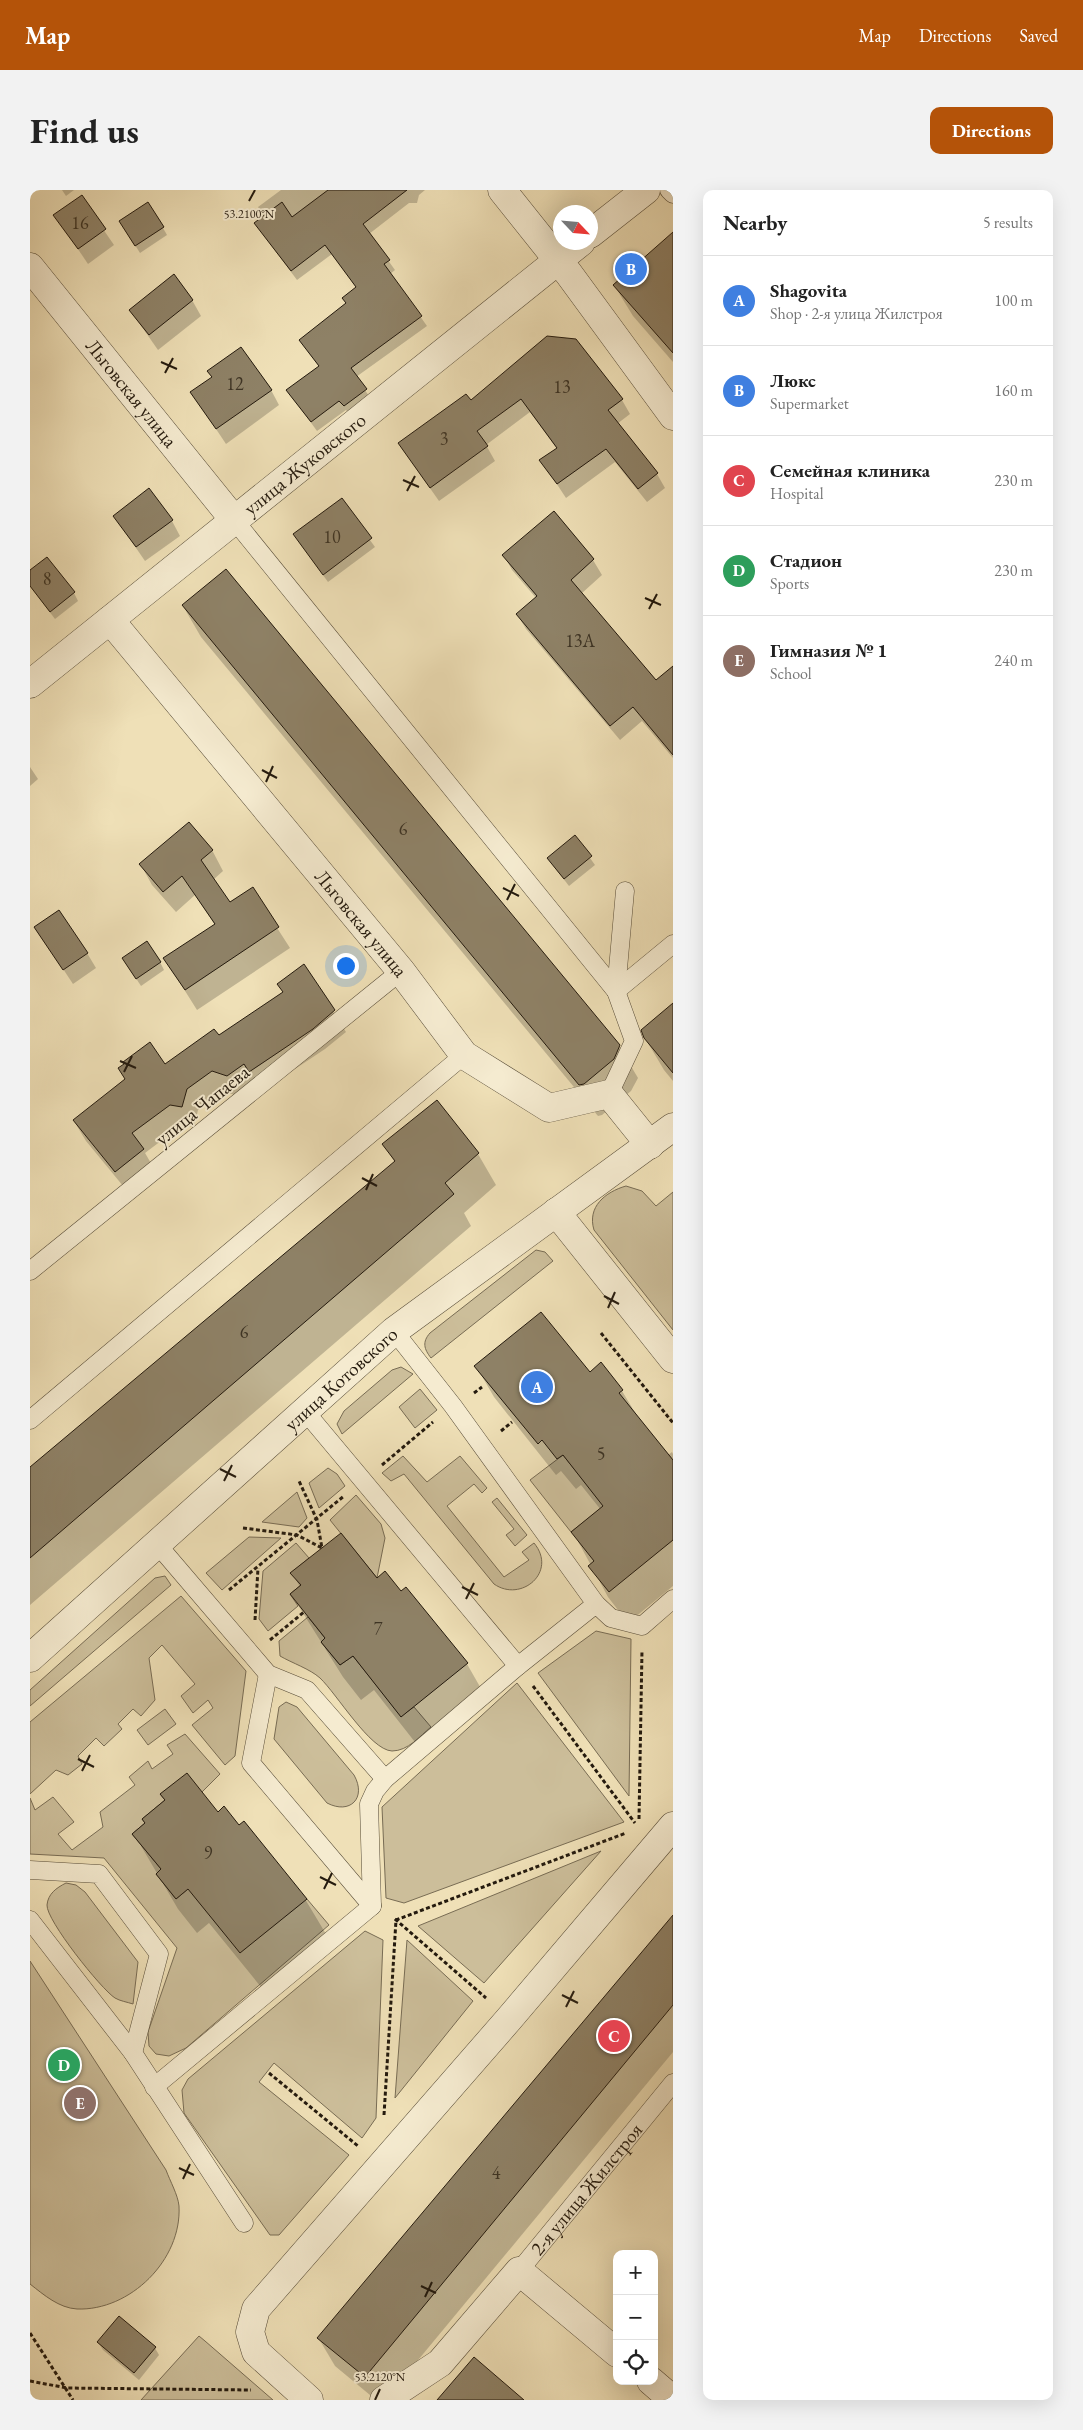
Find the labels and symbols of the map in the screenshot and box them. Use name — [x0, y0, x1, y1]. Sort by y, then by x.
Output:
north arrow — [553, 205, 598, 250]
text: 53.2100°N — [224, 206, 275, 222]
house number: 16 — [71, 211, 89, 234]
pin: B — [615, 250, 647, 288]
street label: Льговская улица — [80, 333, 183, 453]
house number: 12 — [226, 372, 244, 395]
house number: 13 — [553, 375, 571, 398]
street label: улица Жуковского — [238, 407, 371, 521]
house number: 3 — [440, 427, 448, 450]
house number: 10 — [323, 525, 341, 548]
house number: 8 — [43, 567, 51, 590]
house number: 13А — [565, 629, 595, 652]
house number: 6 — [399, 817, 408, 840]
street label: Льговская улица — [309, 864, 414, 982]
your location — [333, 953, 359, 979]
street label: улица Чапаева — [149, 1059, 255, 1151]
house number: 6 — [240, 1320, 249, 1343]
street label: улица Котовского — [279, 1321, 403, 1436]
pin: A — [521, 1368, 553, 1406]
house number: 5 — [597, 1442, 605, 1465]
house number: 7 — [374, 1617, 383, 1640]
house number: 9 — [204, 1841, 213, 1864]
pin: C — [598, 2017, 630, 2055]
pin: D — [48, 2046, 80, 2084]
pin: E — [64, 2084, 96, 2122]
street label: 2-я улица Жилстроя — [524, 2117, 648, 2261]
house number: 4 — [492, 2161, 501, 2184]
text: 53.2120°N — [355, 2369, 406, 2385]

